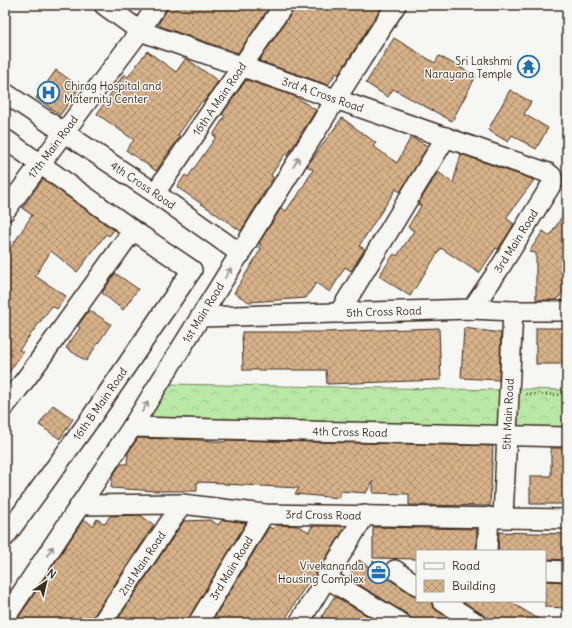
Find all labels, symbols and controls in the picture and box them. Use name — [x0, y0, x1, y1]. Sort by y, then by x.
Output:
place label: Sri Lakshmi Narayana Temple — [425, 54, 512, 81]
temple icon: Sri Lakshmi Narayana Temple — [515, 54, 541, 80]
street label: 16th A Main Road — [190, 59, 250, 138]
street label: 3rd A Cross Road — [280, 74, 366, 115]
hospital icon: Chirag Hospital and Maternity Center — [36, 79, 62, 105]
place label: Chirag Hospital and Maternity Center — [64, 79, 162, 106]
street label: 17th Main Road — [25, 112, 81, 181]
one-way arrow — [292, 157, 301, 168]
street label: 4th Cross Road — [108, 158, 179, 213]
street label: 3rd Main Road — [491, 206, 541, 275]
one-way arrow — [225, 267, 233, 279]
street label: 1st Main Road — [179, 280, 227, 345]
street label: 5th Cross Road — [346, 303, 422, 320]
street label: 16th B Main Road — [70, 365, 131, 443]
street label: 5th Main Road — [499, 378, 517, 450]
one-way arrow — [141, 401, 149, 413]
street label: 4th Cross Road — [312, 424, 388, 440]
street label: 3rd Cross Road — [285, 507, 362, 523]
street label: 2nd Main Road — [116, 528, 169, 598]
street label: 3rd Main Road — [206, 533, 256, 603]
one-way arrow — [45, 545, 54, 556]
legend — [416, 550, 546, 602]
text: Road — [452, 558, 480, 573]
place label: Vivekananda Housing Complex — [278, 559, 365, 586]
office icon: Vivekananda Housing Complex — [366, 559, 392, 585]
north arrow — [26, 562, 66, 602]
text: N — [45, 566, 59, 582]
text: Building — [452, 578, 496, 593]

